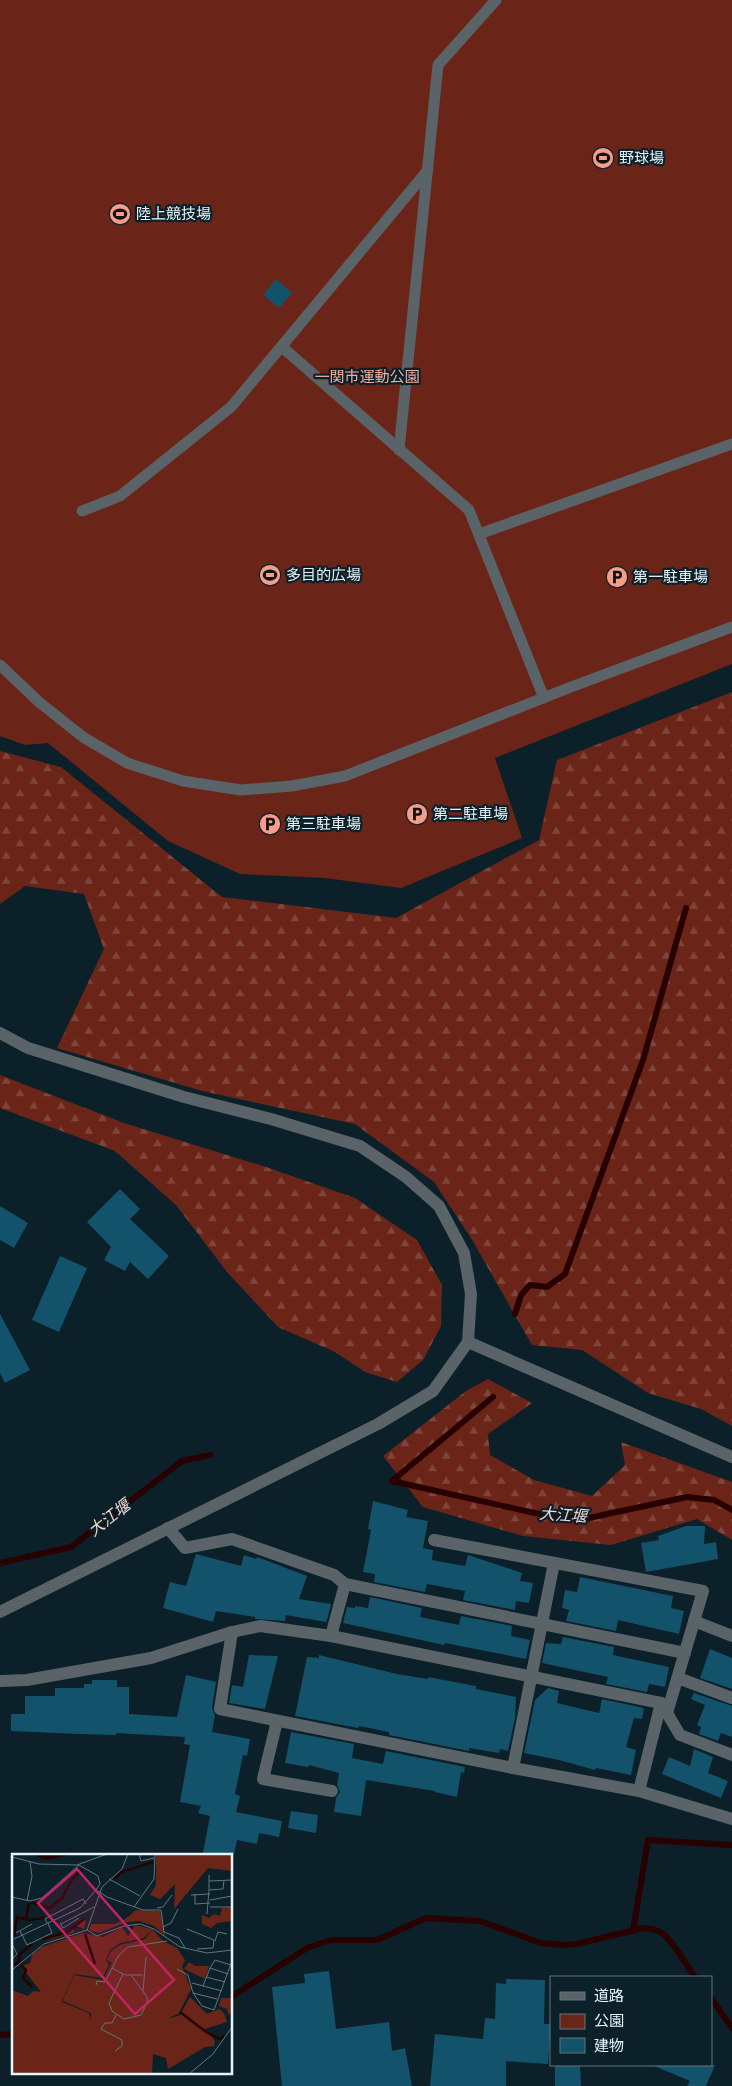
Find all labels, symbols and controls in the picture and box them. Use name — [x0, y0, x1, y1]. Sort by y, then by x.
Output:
sports icon: 野球場 — [591, 146, 615, 170]
place label: 野球場 — [619, 149, 664, 167]
sports icon: 陸上競技場 — [108, 202, 132, 226]
place label: 陸上競技場 — [136, 205, 211, 223]
park label: 一関市運動公園 — [314, 368, 420, 386]
sports icon: 多目的広場 — [258, 563, 282, 587]
parking icon: 第一駐車場 — [605, 565, 629, 589]
place label: 多目的広場 — [286, 566, 361, 584]
place label: 第一駐車場 — [633, 568, 708, 586]
parking icon: 第二駐車場 — [405, 802, 429, 826]
place label: 第二駐車場 — [433, 805, 508, 823]
parking icon: 第三駐車場 — [258, 812, 282, 836]
place label: 第三駐車場 — [286, 815, 361, 833]
water label: 大江堰 — [84, 1494, 136, 1540]
water label: 大江堰 — [538, 1504, 591, 1526]
inset map — [12, 1854, 232, 2074]
legend — [550, 1976, 712, 2066]
text: 道路 — [594, 1987, 624, 2005]
text: 公園 — [594, 2012, 624, 2030]
text: 建物 — [594, 2037, 624, 2055]

